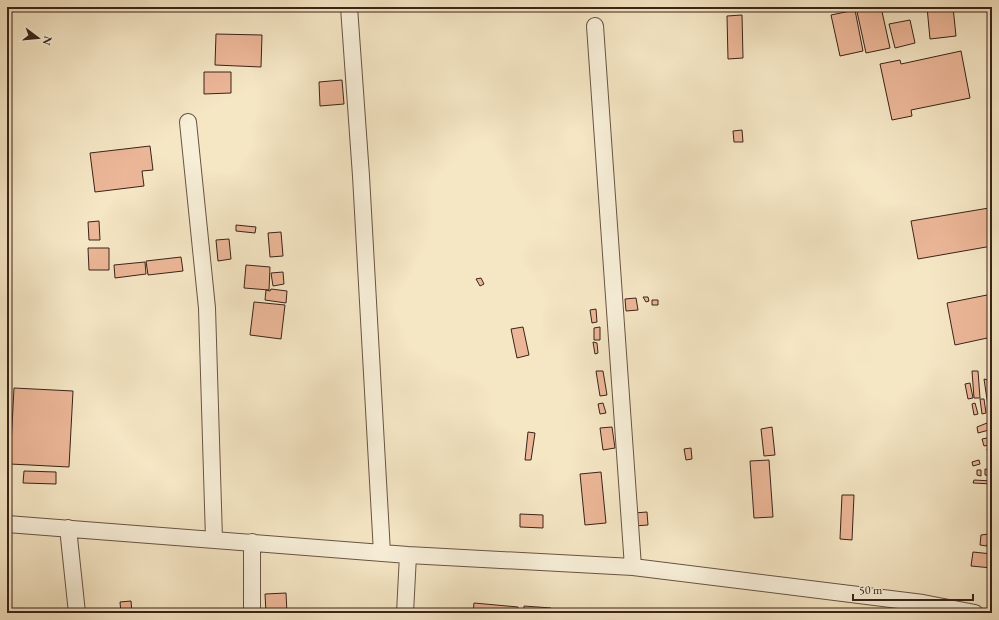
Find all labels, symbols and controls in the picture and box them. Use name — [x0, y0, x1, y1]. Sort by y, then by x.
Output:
north arrow — [18, 18, 58, 58]
text: N — [40, 35, 56, 47]
scale bar — [853, 576, 973, 602]
text: 50 m — [859, 582, 883, 598]

